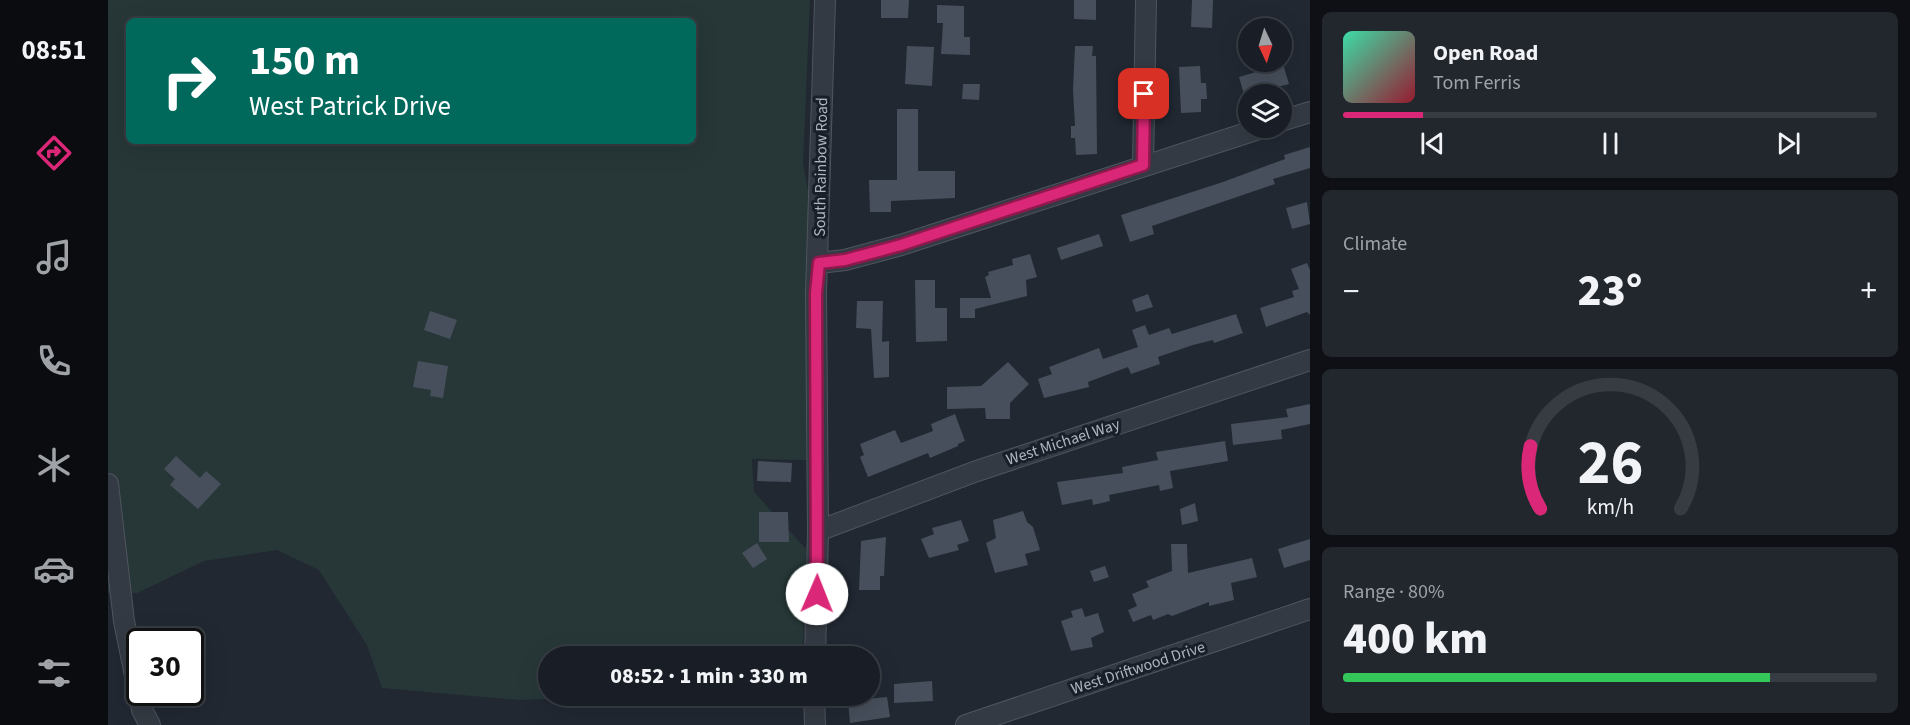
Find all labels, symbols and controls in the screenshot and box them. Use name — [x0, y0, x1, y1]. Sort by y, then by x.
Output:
north arrow — [1238, 18, 1292, 72]
map controls — [1238, 18, 1292, 138]
text: 08:51 — [21, 31, 87, 70]
text: 150 m — [249, 31, 360, 91]
text: Open Road — [1433, 37, 1538, 69]
icon: right — [150, 42, 228, 120]
pin — [1118, 68, 1169, 119]
text: Tom Ferris — [1433, 69, 1521, 97]
icon: arrive — [1127, 77, 1160, 110]
button: layers — [1238, 84, 1292, 138]
text: West Patrick Drive — [249, 87, 451, 126]
street label: South Rainbow Road — [809, 97, 833, 237]
icon: previous — [1416, 127, 1449, 160]
icon: pause — [1594, 127, 1627, 160]
icon: next — [1772, 127, 1805, 160]
icon: directions — [33, 132, 75, 174]
text: Climate — [1343, 230, 1407, 258]
icon: music — [33, 236, 75, 278]
text: 23° — [1578, 259, 1642, 323]
text: − — [1343, 268, 1359, 315]
text: + — [1861, 268, 1877, 315]
icon: phone — [33, 340, 75, 382]
street label: West Michael Way — [1003, 413, 1123, 471]
text: 26 — [1577, 419, 1643, 508]
icon: climate — [33, 444, 75, 486]
text: km/h — [1586, 492, 1634, 523]
icon: car — [33, 548, 75, 590]
position arrow — [785, 562, 849, 626]
text: Range · 80% — [1343, 578, 1444, 606]
text: 400 km — [1343, 607, 1488, 671]
speed limit sign: 30 — [126, 628, 204, 706]
street label: West Driftwood Drive — [1068, 636, 1208, 700]
icon: filters — [33, 652, 75, 694]
text: 08:52 · 1 min · 330 m — [610, 660, 808, 692]

